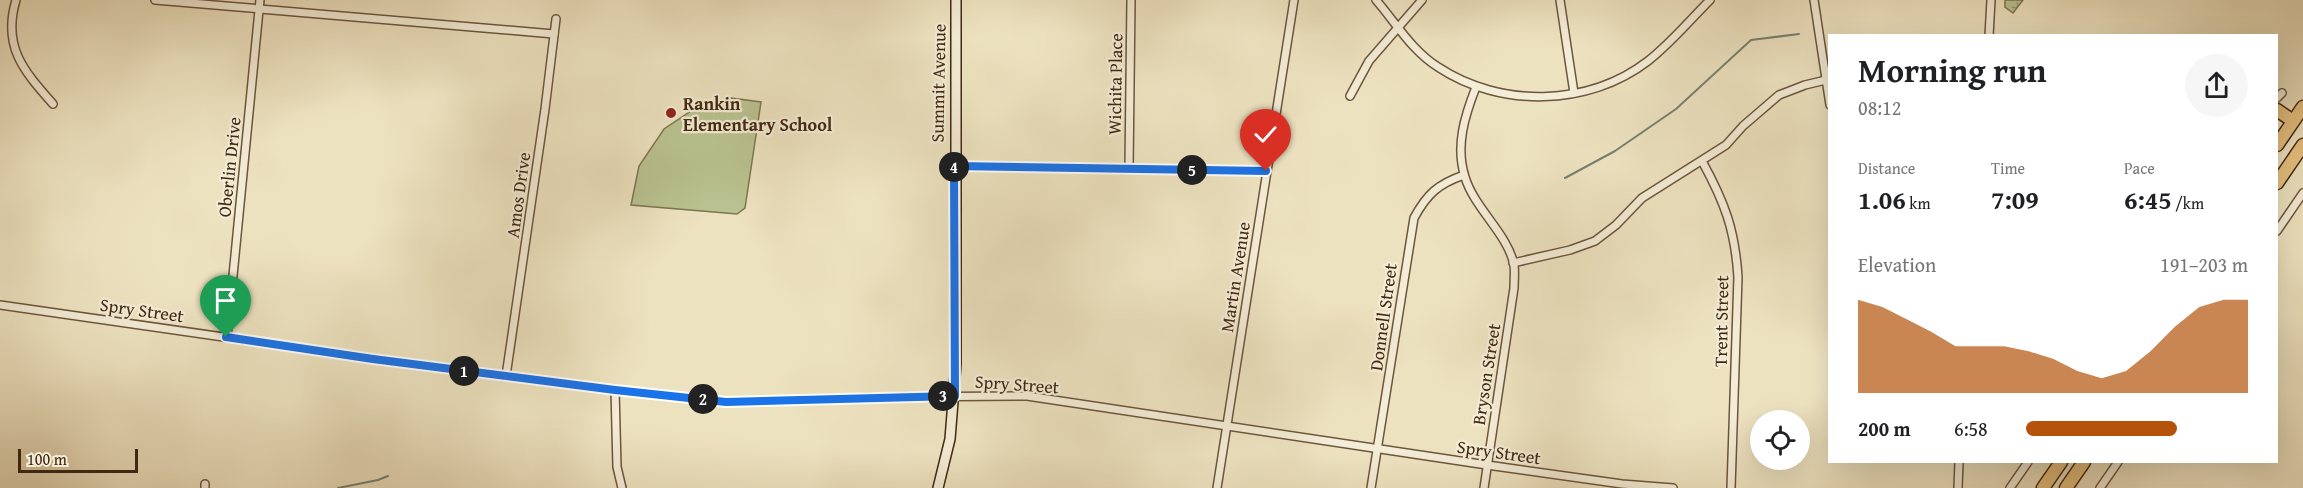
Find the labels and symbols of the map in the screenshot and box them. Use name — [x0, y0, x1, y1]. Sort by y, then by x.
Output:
street label: Summit Avenue — [923, 23, 953, 143]
street label: Wichita Place — [1101, 33, 1129, 135]
place label: Rankin Elementary School — [683, 90, 833, 138]
marker: Rankin Elementary School — [664, 106, 678, 120]
pin — [1240, 109, 1291, 171]
street label: Oberlin Drive — [210, 116, 248, 218]
street label: Amos Drive — [499, 150, 537, 240]
pin: 4 — [939, 152, 969, 182]
pin: 5 — [1177, 155, 1207, 185]
street label: Martin Avenue — [1213, 220, 1257, 334]
street label: Donnell Street — [1362, 261, 1404, 373]
street label: Trent Street — [1707, 274, 1735, 367]
pin — [200, 275, 251, 337]
street label: Spry Street — [98, 291, 186, 329]
street label: Bryson Street — [1465, 321, 1507, 427]
pin: 1 — [449, 356, 479, 386]
street label: Spry Street — [974, 368, 1061, 400]
pin: 3 — [928, 381, 958, 411]
pin: 2 — [688, 384, 718, 414]
street label: Spry Street — [1455, 433, 1543, 471]
scale bar — [18, 446, 138, 474]

